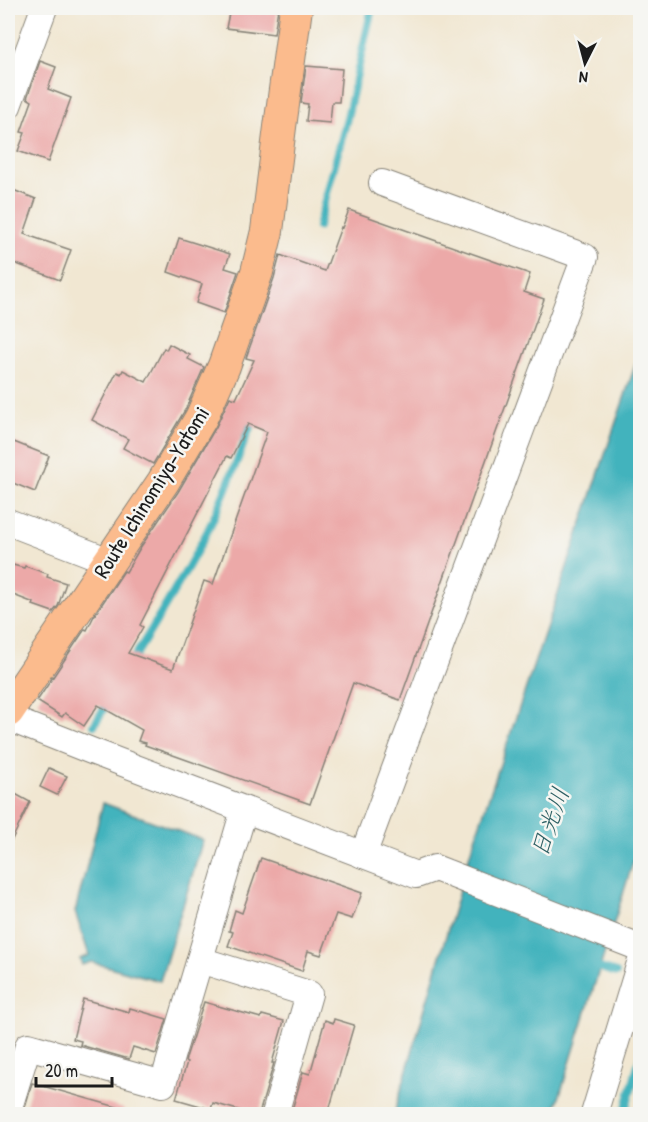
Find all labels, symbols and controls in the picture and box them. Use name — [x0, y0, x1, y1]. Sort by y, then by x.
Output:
north arrow — [555, 33, 615, 93]
text: N — [578, 66, 589, 89]
street label: Route Ichinomiya-Yatomi — [86, 400, 216, 584]
water label: 日光川 — [522, 783, 576, 861]
scale bar — [36, 1050, 112, 1088]
text: 20 m — [45, 1058, 78, 1083]

